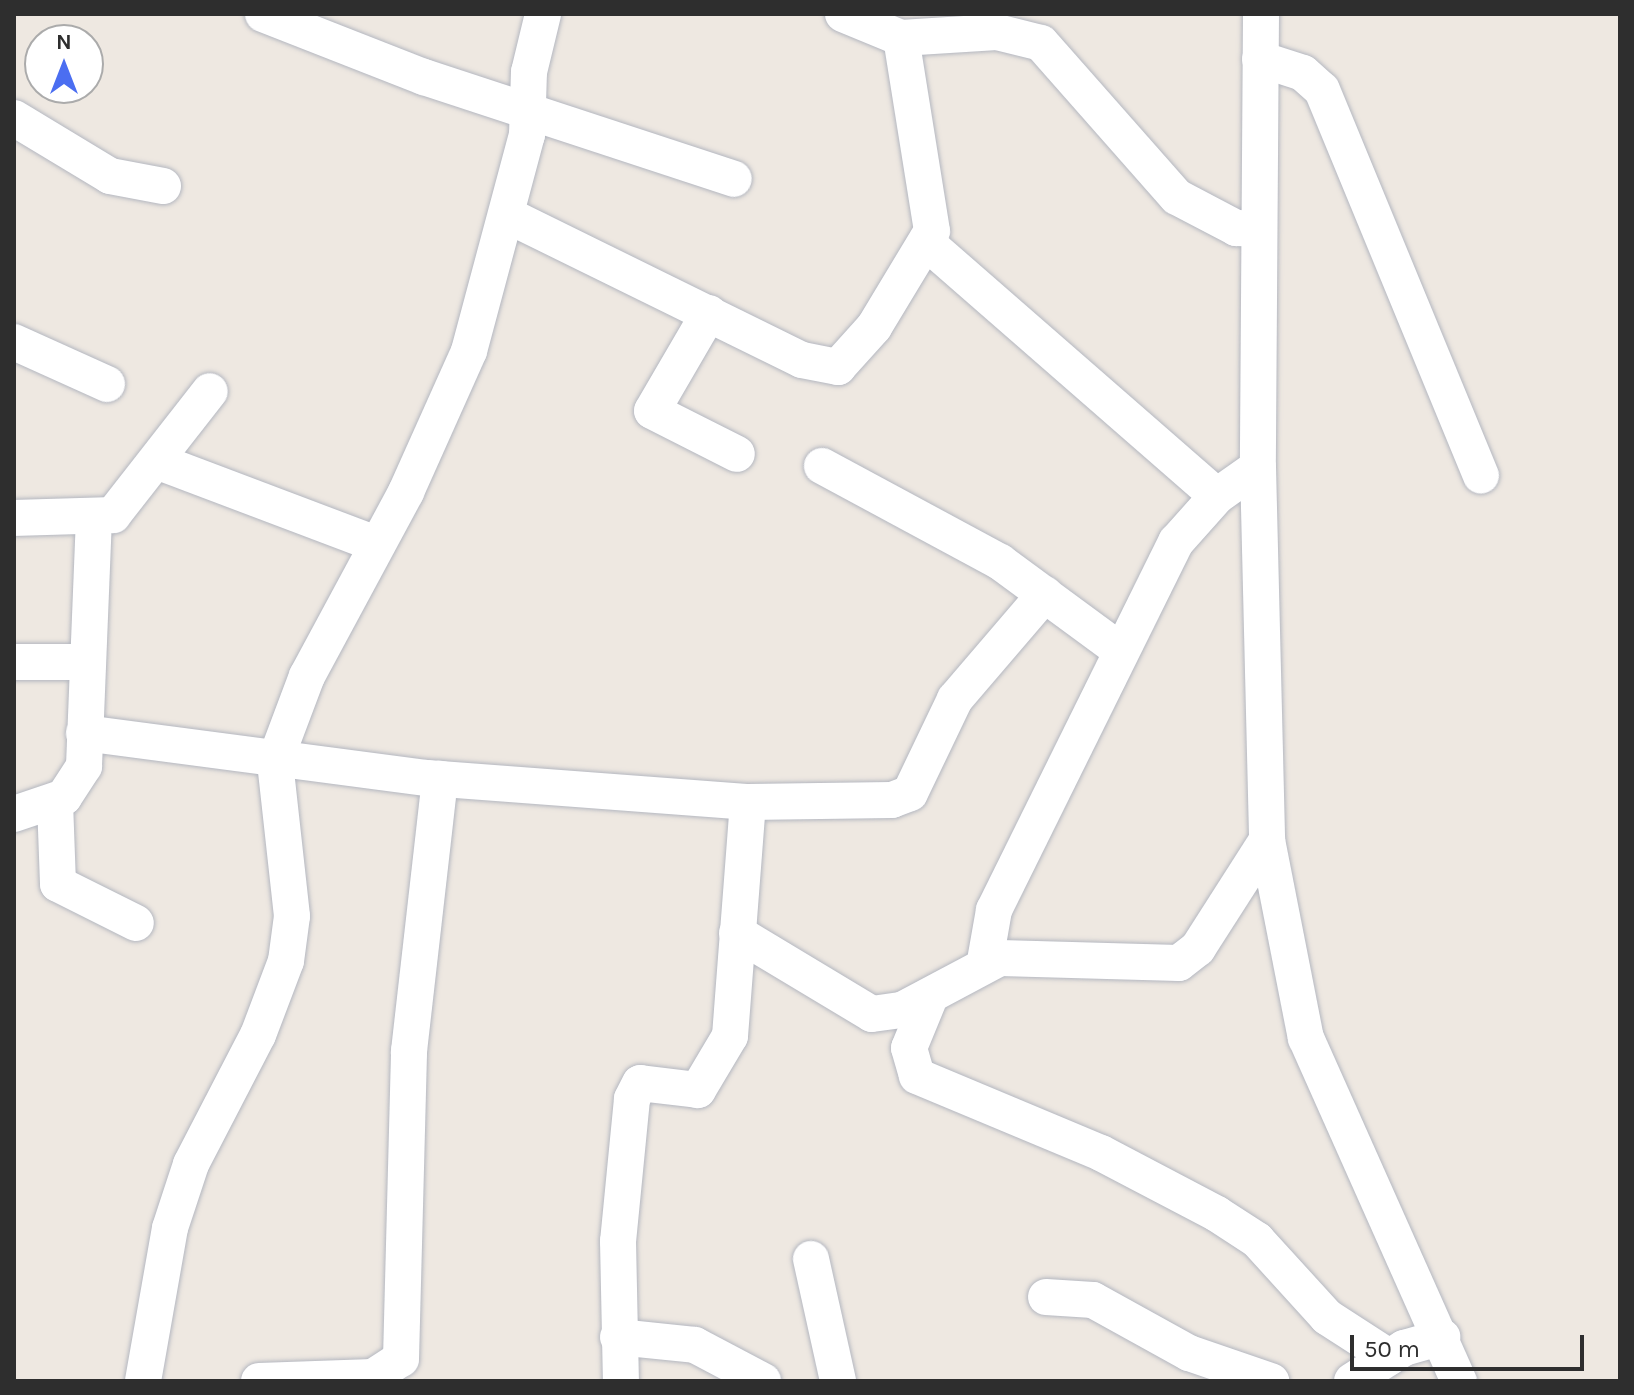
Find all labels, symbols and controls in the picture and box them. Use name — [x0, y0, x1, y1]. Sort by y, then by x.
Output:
north arrow — [24, 24, 104, 104]
text: N — [56, 29, 72, 55]
scale bar — [1354, 1319, 1588, 1369]
text: 50 m — [1364, 1335, 1420, 1363]

